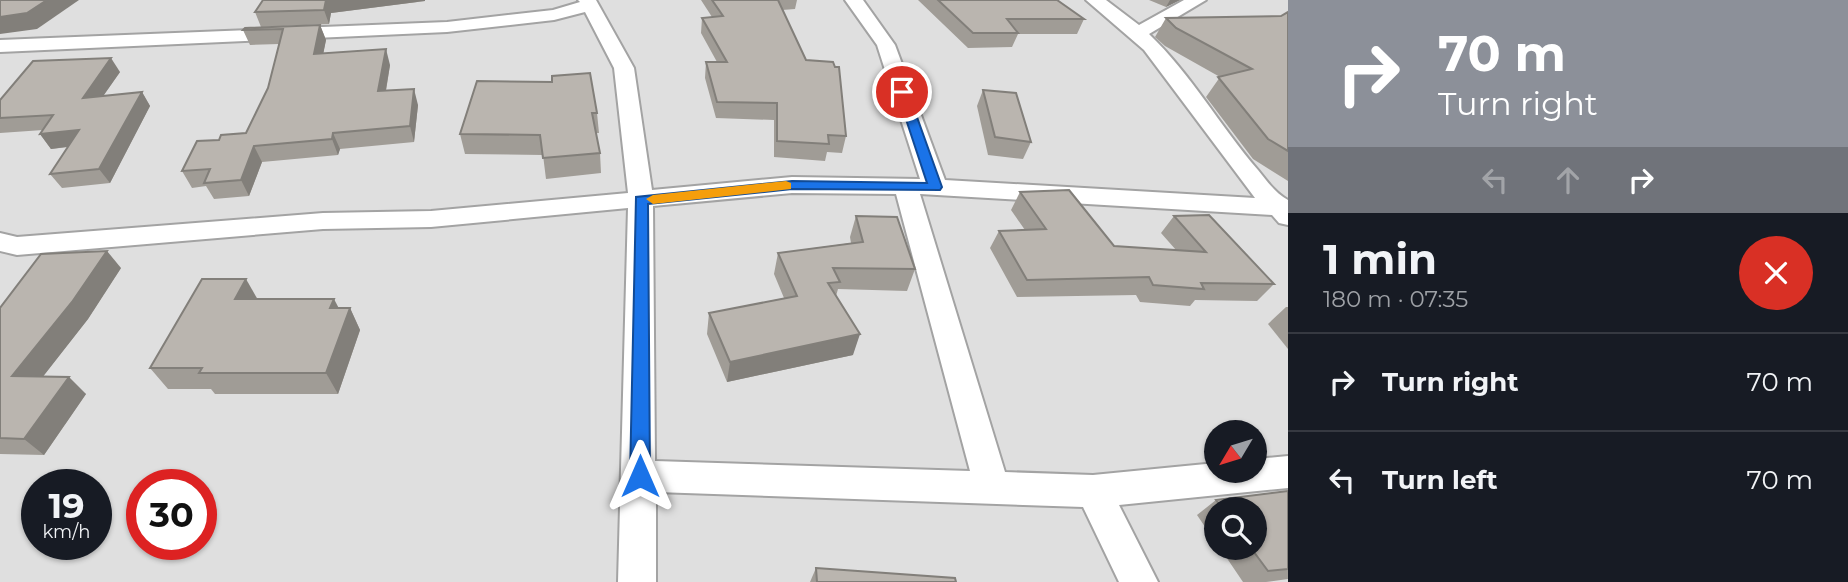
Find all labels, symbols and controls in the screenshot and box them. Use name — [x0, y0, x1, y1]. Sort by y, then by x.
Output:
text: 70 m — [1438, 24, 1566, 83]
icon: right — [1323, 28, 1414, 119]
pin — [872, 62, 932, 122]
icon: arrive — [883, 73, 921, 111]
text: Turn right — [1438, 84, 1598, 123]
icon: left — [1476, 161, 1514, 199]
icon: ahead — [1549, 161, 1587, 199]
icon: right — [1622, 161, 1660, 199]
text: 1 min — [1323, 233, 1437, 285]
button: close — [1739, 236, 1813, 310]
text: 180 m · 07:35 — [1323, 285, 1468, 313]
icon: right — [1323, 363, 1361, 401]
text: Turn right — [1382, 366, 1518, 398]
text: 70 m — [1747, 366, 1813, 398]
north arrow — [1204, 420, 1267, 483]
map controls — [1204, 420, 1267, 560]
position arrow — [603, 439, 677, 513]
icon: left — [1323, 461, 1361, 499]
text: Turn left — [1382, 464, 1498, 496]
text: 70 m — [1747, 464, 1813, 496]
speed limit sign: 30 — [126, 469, 217, 560]
text: 19 — [48, 484, 85, 527]
button: search — [1204, 497, 1267, 560]
text: km/h — [42, 521, 91, 543]

